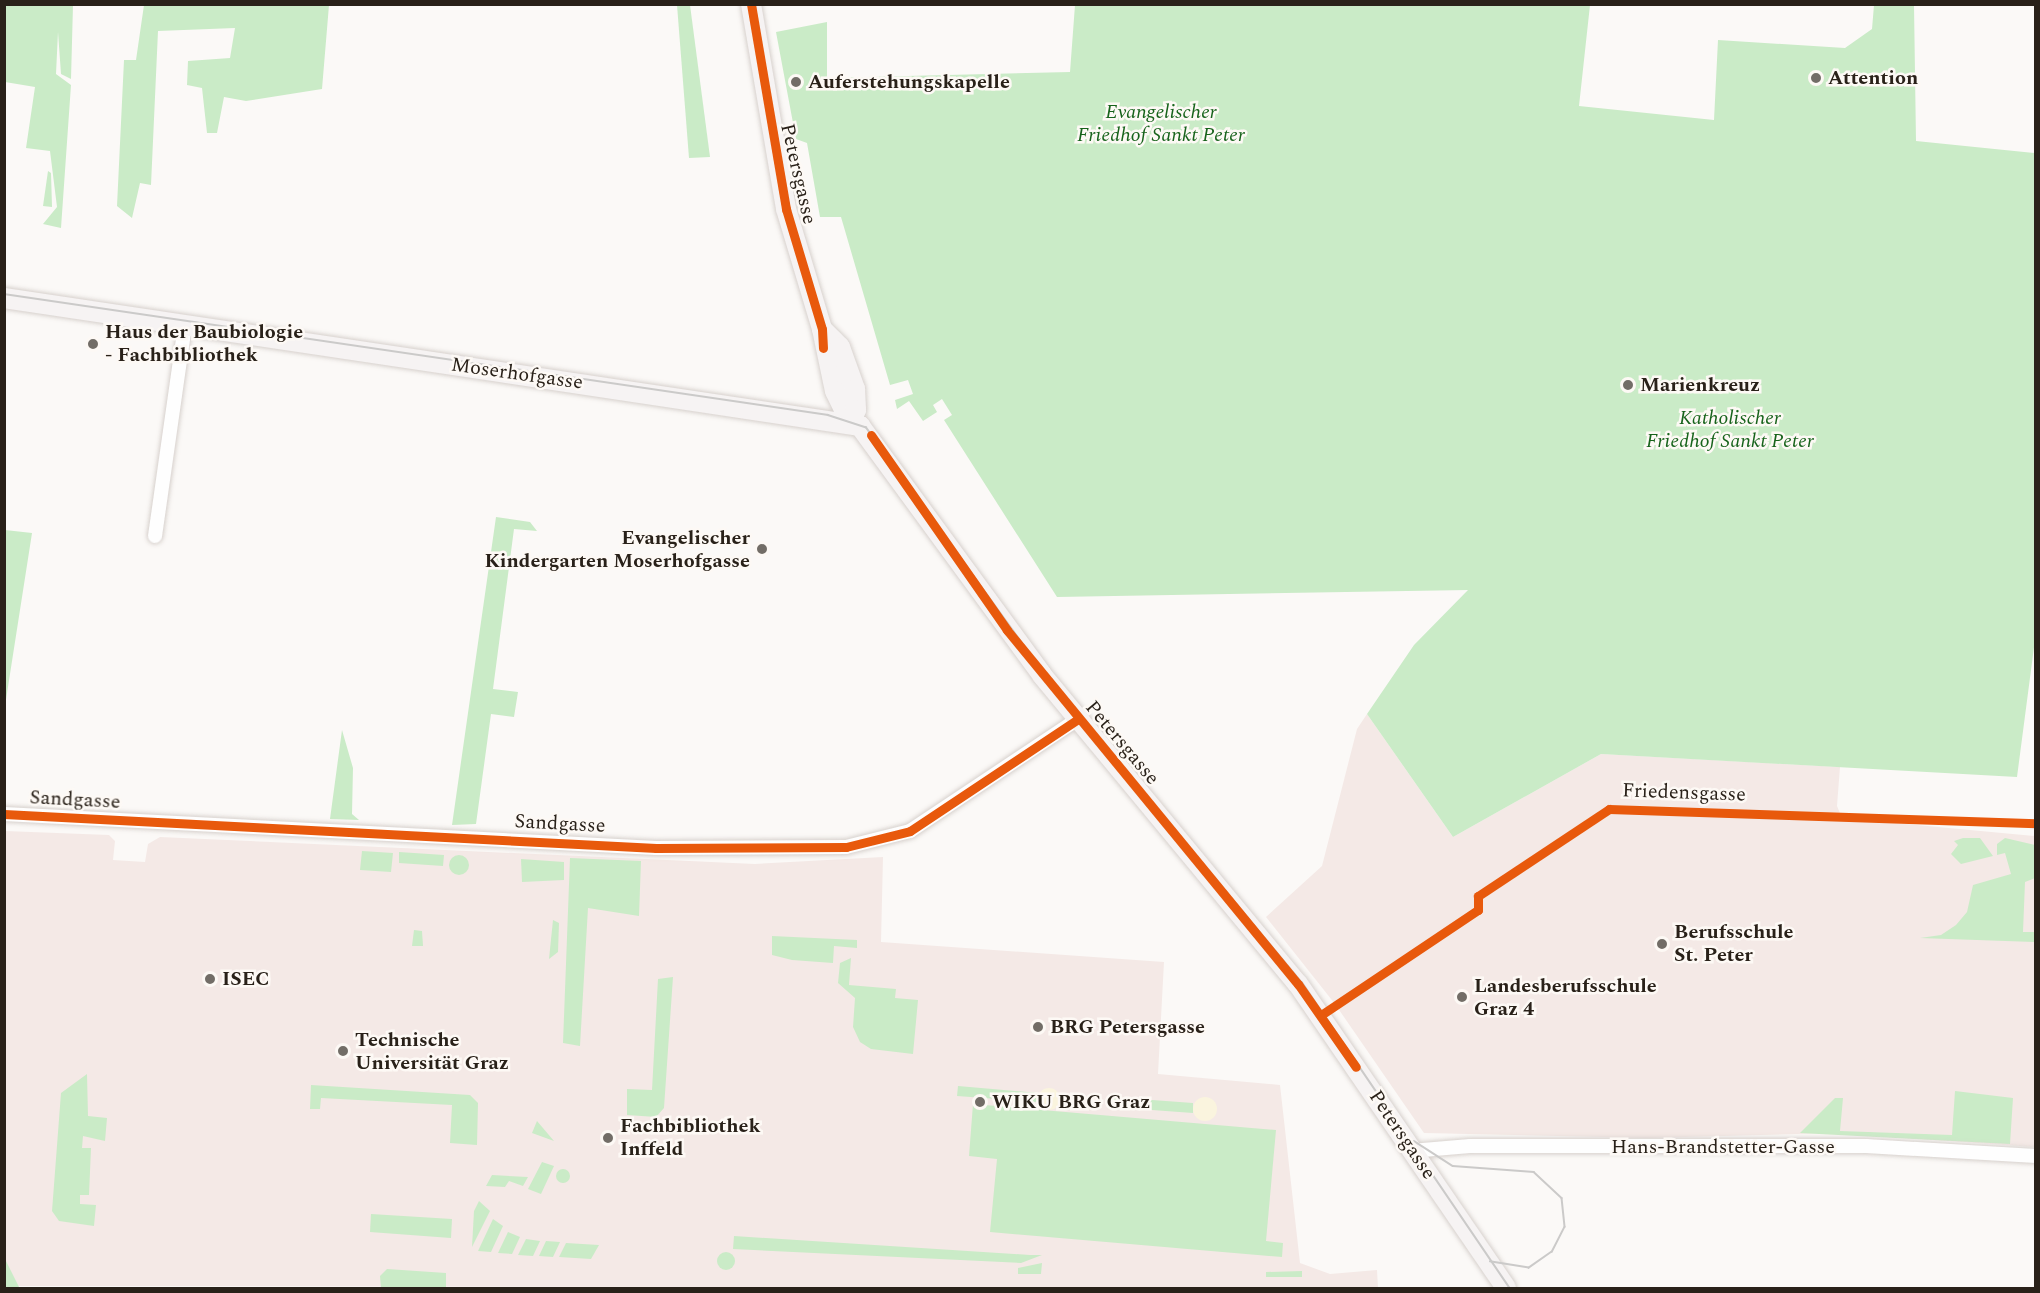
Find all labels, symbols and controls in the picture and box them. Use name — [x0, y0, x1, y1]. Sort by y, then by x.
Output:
place label: Attention — [1828, 66, 1918, 90]
place label: Auferstehungskapelle — [808, 70, 1010, 94]
marker: Attention — [1809, 71, 1823, 85]
marker: Auferstehungskapelle — [789, 75, 803, 89]
park label: Evangelischer Friedhof Sankt Peter — [1077, 101, 1245, 148]
street label: Petersgasse — [775, 121, 821, 227]
place label: Haus der Baubiologie - Fachbibliothek — [105, 320, 303, 367]
marker: Haus der Baubiologie - Fachbibliothek — [86, 337, 100, 351]
street label: Moserhofgasse — [450, 353, 584, 395]
place label: Marienkreuz — [1640, 373, 1760, 397]
marker: Marienkreuz — [1621, 378, 1635, 392]
park label: Katholischer Friedhof Sankt Peter — [1646, 406, 1814, 453]
place label: Evangelischer Kindergarten Moserhofgasse — [484, 526, 750, 573]
marker: Evangelischer Kindergarten Moserhofgasse — [755, 542, 769, 556]
street label: Petersgasse — [1080, 696, 1164, 790]
street label: Friedensgasse — [1622, 779, 1746, 807]
street label: Sandgasse — [29, 786, 121, 814]
street label: Sandgasse — [514, 810, 606, 838]
place label: Berufsschule St. Peter — [1674, 921, 1794, 968]
marker: Berufsschule St. Peter — [1655, 937, 1669, 951]
place label: ISEC — [222, 967, 270, 991]
marker: ISEC — [203, 972, 217, 986]
place label: Landesberufsschule Graz 4 — [1474, 974, 1657, 1021]
marker: Landesberufsschule Graz 4 — [1455, 990, 1469, 1004]
place label: BRG Petersgasse — [1050, 1015, 1205, 1039]
marker: BRG Petersgasse — [1031, 1020, 1045, 1034]
place label: Technische Universität Graz — [355, 1028, 509, 1075]
marker: Technische Universität Graz — [336, 1044, 350, 1058]
street label: Petersgasse — [1363, 1086, 1441, 1184]
place label: WIKU BRG Graz — [992, 1090, 1150, 1114]
marker: WIKU BRG Graz — [973, 1095, 987, 1109]
place label: Fachbibliothek Inffeld — [620, 1114, 760, 1161]
marker: Fachbibliothek Inffeld — [601, 1131, 615, 1145]
street label: Hans-Brandstetter-Gasse — [1611, 1135, 1835, 1159]

